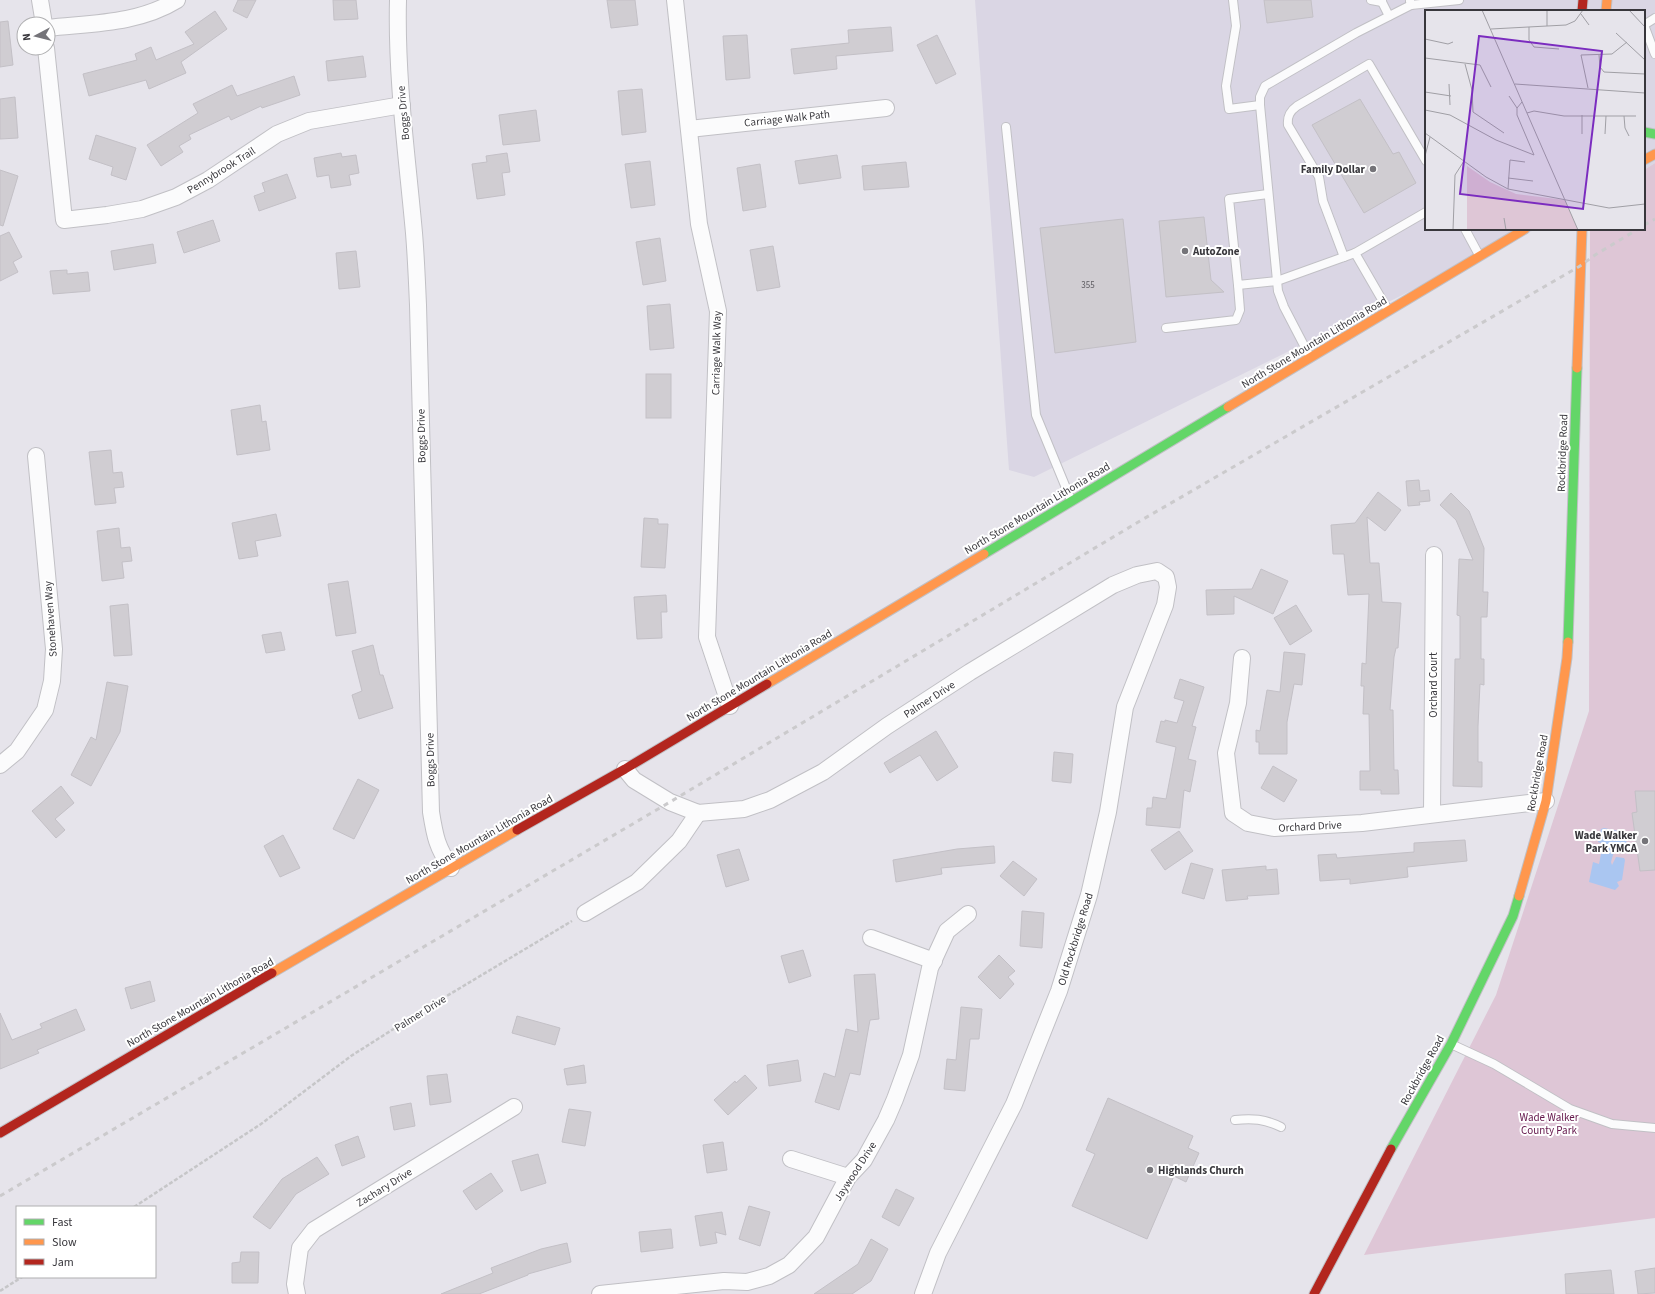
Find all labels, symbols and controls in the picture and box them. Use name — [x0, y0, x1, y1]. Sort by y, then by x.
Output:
inset map — [1425, 10, 1645, 230]
north arrow — [16, 16, 56, 56]
text: N — [19, 33, 34, 42]
street label: Boggs Drive — [394, 85, 413, 141]
street label: Carriage Walk Path — [743, 107, 831, 130]
street label: Pennybrook Trail — [184, 143, 258, 197]
place label: Family Dollar — [1301, 162, 1366, 177]
marker: Family Dollar — [1368, 164, 1378, 174]
place label: AutoZone — [1192, 244, 1240, 259]
marker: AutoZone — [1180, 246, 1190, 256]
house number: 355 — [1081, 279, 1095, 292]
street label: North Stone Mountain Lithonia Road — [1239, 293, 1390, 392]
street label: Carriage Walk Way — [708, 311, 725, 395]
street label: Boggs Drive — [414, 408, 429, 463]
street label: Rockbridge Road — [1554, 414, 1571, 492]
street label: North Stone Mountain Lithonia Road — [962, 459, 1113, 558]
street label: Stonehaven Way — [40, 581, 61, 657]
street label: North Stone Mountain Lithonia Road — [684, 626, 835, 725]
street label: Orchard Court — [1426, 652, 1441, 718]
street label: Palmer Drive — [901, 677, 958, 722]
street label: Boggs Drive — [423, 732, 438, 787]
street label: Rockbridge Road — [1523, 733, 1552, 813]
street label: North Stone Mountain Lithonia Road — [403, 791, 555, 888]
street label: Orchard Drive — [1278, 817, 1343, 836]
place label: Wade Walker Park YMCA — [1575, 828, 1638, 856]
marker: Wade Walker Park YMCA — [1640, 836, 1650, 846]
street label: Old Rockbridge Road — [1054, 891, 1097, 987]
street label: North Stone Mountain Lithonia Road — [124, 954, 276, 1051]
street label: Palmer Drive — [391, 991, 450, 1035]
street label: Rockbridge Road — [1397, 1033, 1448, 1108]
park label: Wade Walker County Park — [1519, 1110, 1579, 1138]
street label: Jaywood Drive — [831, 1138, 880, 1204]
place label: Highlands Church — [1158, 1163, 1244, 1178]
street label: Zachary Drive — [354, 1164, 415, 1211]
marker: Highlands Church — [1145, 1165, 1155, 1175]
legend — [16, 1206, 156, 1278]
text: Fast — [52, 1214, 72, 1231]
text: Slow — [52, 1234, 77, 1251]
text: Jam — [52, 1254, 74, 1271]

